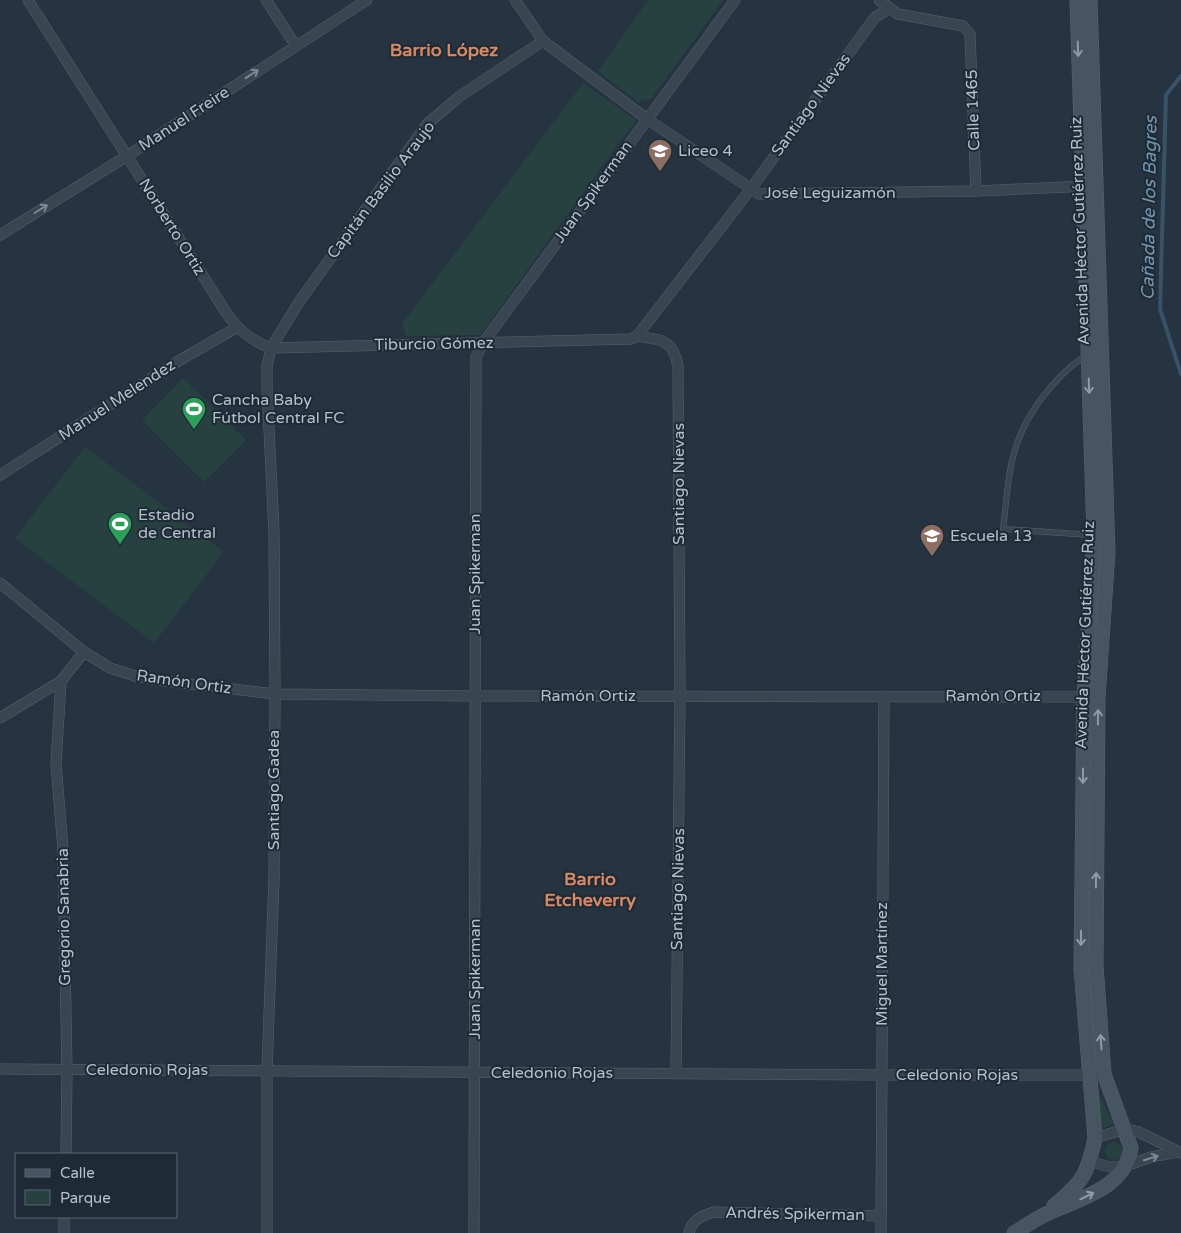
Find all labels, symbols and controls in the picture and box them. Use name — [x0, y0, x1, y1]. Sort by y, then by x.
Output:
district label: Barrio López — [390, 39, 498, 61]
one-way arrow — [1074, 40, 1083, 56]
street label: Santiago Nievas — [767, 50, 855, 160]
one-way arrow — [245, 69, 259, 80]
street label: Calle 1465 — [962, 69, 984, 151]
street label: Manuel Freire — [135, 82, 233, 156]
water label: Cañada de los Bagres — [1136, 114, 1162, 300]
street label: Avenida Héctor Gutiérrez Ruiz — [1066, 116, 1094, 346]
street label: Capitán Basilio Araujo — [323, 117, 439, 263]
street label: Juan Spikerman — [549, 137, 637, 247]
school or university icon: Liceo 4 — [647, 138, 673, 172]
place label: Liceo 4 — [678, 141, 733, 161]
street label: Norberto Ortiz — [134, 175, 210, 279]
street label: José Leguizamón — [764, 183, 896, 203]
one-way arrow — [34, 204, 48, 214]
street label: Tiburcio Gómez — [374, 333, 494, 355]
street label: Manuel Melendez — [55, 355, 179, 445]
one-way arrow — [1084, 378, 1093, 394]
place label: Cancha Baby Fútbol Central FC — [212, 390, 344, 428]
sports icon: Cancha Baby Fútbol Central FC — [181, 396, 207, 430]
street label: Santiago Nievas — [669, 423, 689, 545]
place label: Estadio de Central — [138, 505, 216, 543]
sports icon: Estadio de Central — [107, 511, 133, 545]
street label: Juan Spikerman — [465, 513, 485, 635]
street label: Avenida Héctor Gutiérrez Ruiz — [1071, 520, 1099, 750]
school or university icon: Escuela 13 — [919, 523, 945, 557]
place label: Escuela 13 — [950, 526, 1032, 546]
street label: Ramón Ortiz — [135, 665, 233, 699]
street label: Ramón Ortiz — [540, 686, 636, 706]
street label: Ramón Ortiz — [945, 686, 1041, 706]
one-way arrow — [1093, 710, 1103, 726]
street label: Santiago Gadea — [264, 730, 284, 850]
one-way arrow — [1078, 767, 1088, 783]
street label: Santiago Nievas — [667, 828, 689, 950]
street label: Gregorio Sanabria — [53, 848, 75, 986]
district label: Barrio Etcheverry — [544, 868, 636, 911]
one-way arrow — [1092, 872, 1101, 888]
street label: Miguel Martínez — [872, 902, 892, 1026]
street label: Juan Spikerman — [465, 918, 485, 1040]
one-way arrow — [1077, 930, 1086, 946]
one-way arrow — [1097, 1034, 1106, 1050]
street label: Celedonio Rojas — [86, 1060, 208, 1080]
street label: Celedonio Rojas — [491, 1063, 613, 1083]
street label: Celedonio Rojas — [896, 1065, 1018, 1085]
legend — [15, 1153, 178, 1218]
one-way arrow — [1142, 1153, 1158, 1163]
text: Calle — [60, 1164, 95, 1182]
text: Parque — [60, 1189, 111, 1207]
one-way arrow — [1079, 1190, 1094, 1200]
street label: Andrés Spikerman — [725, 1203, 865, 1225]

